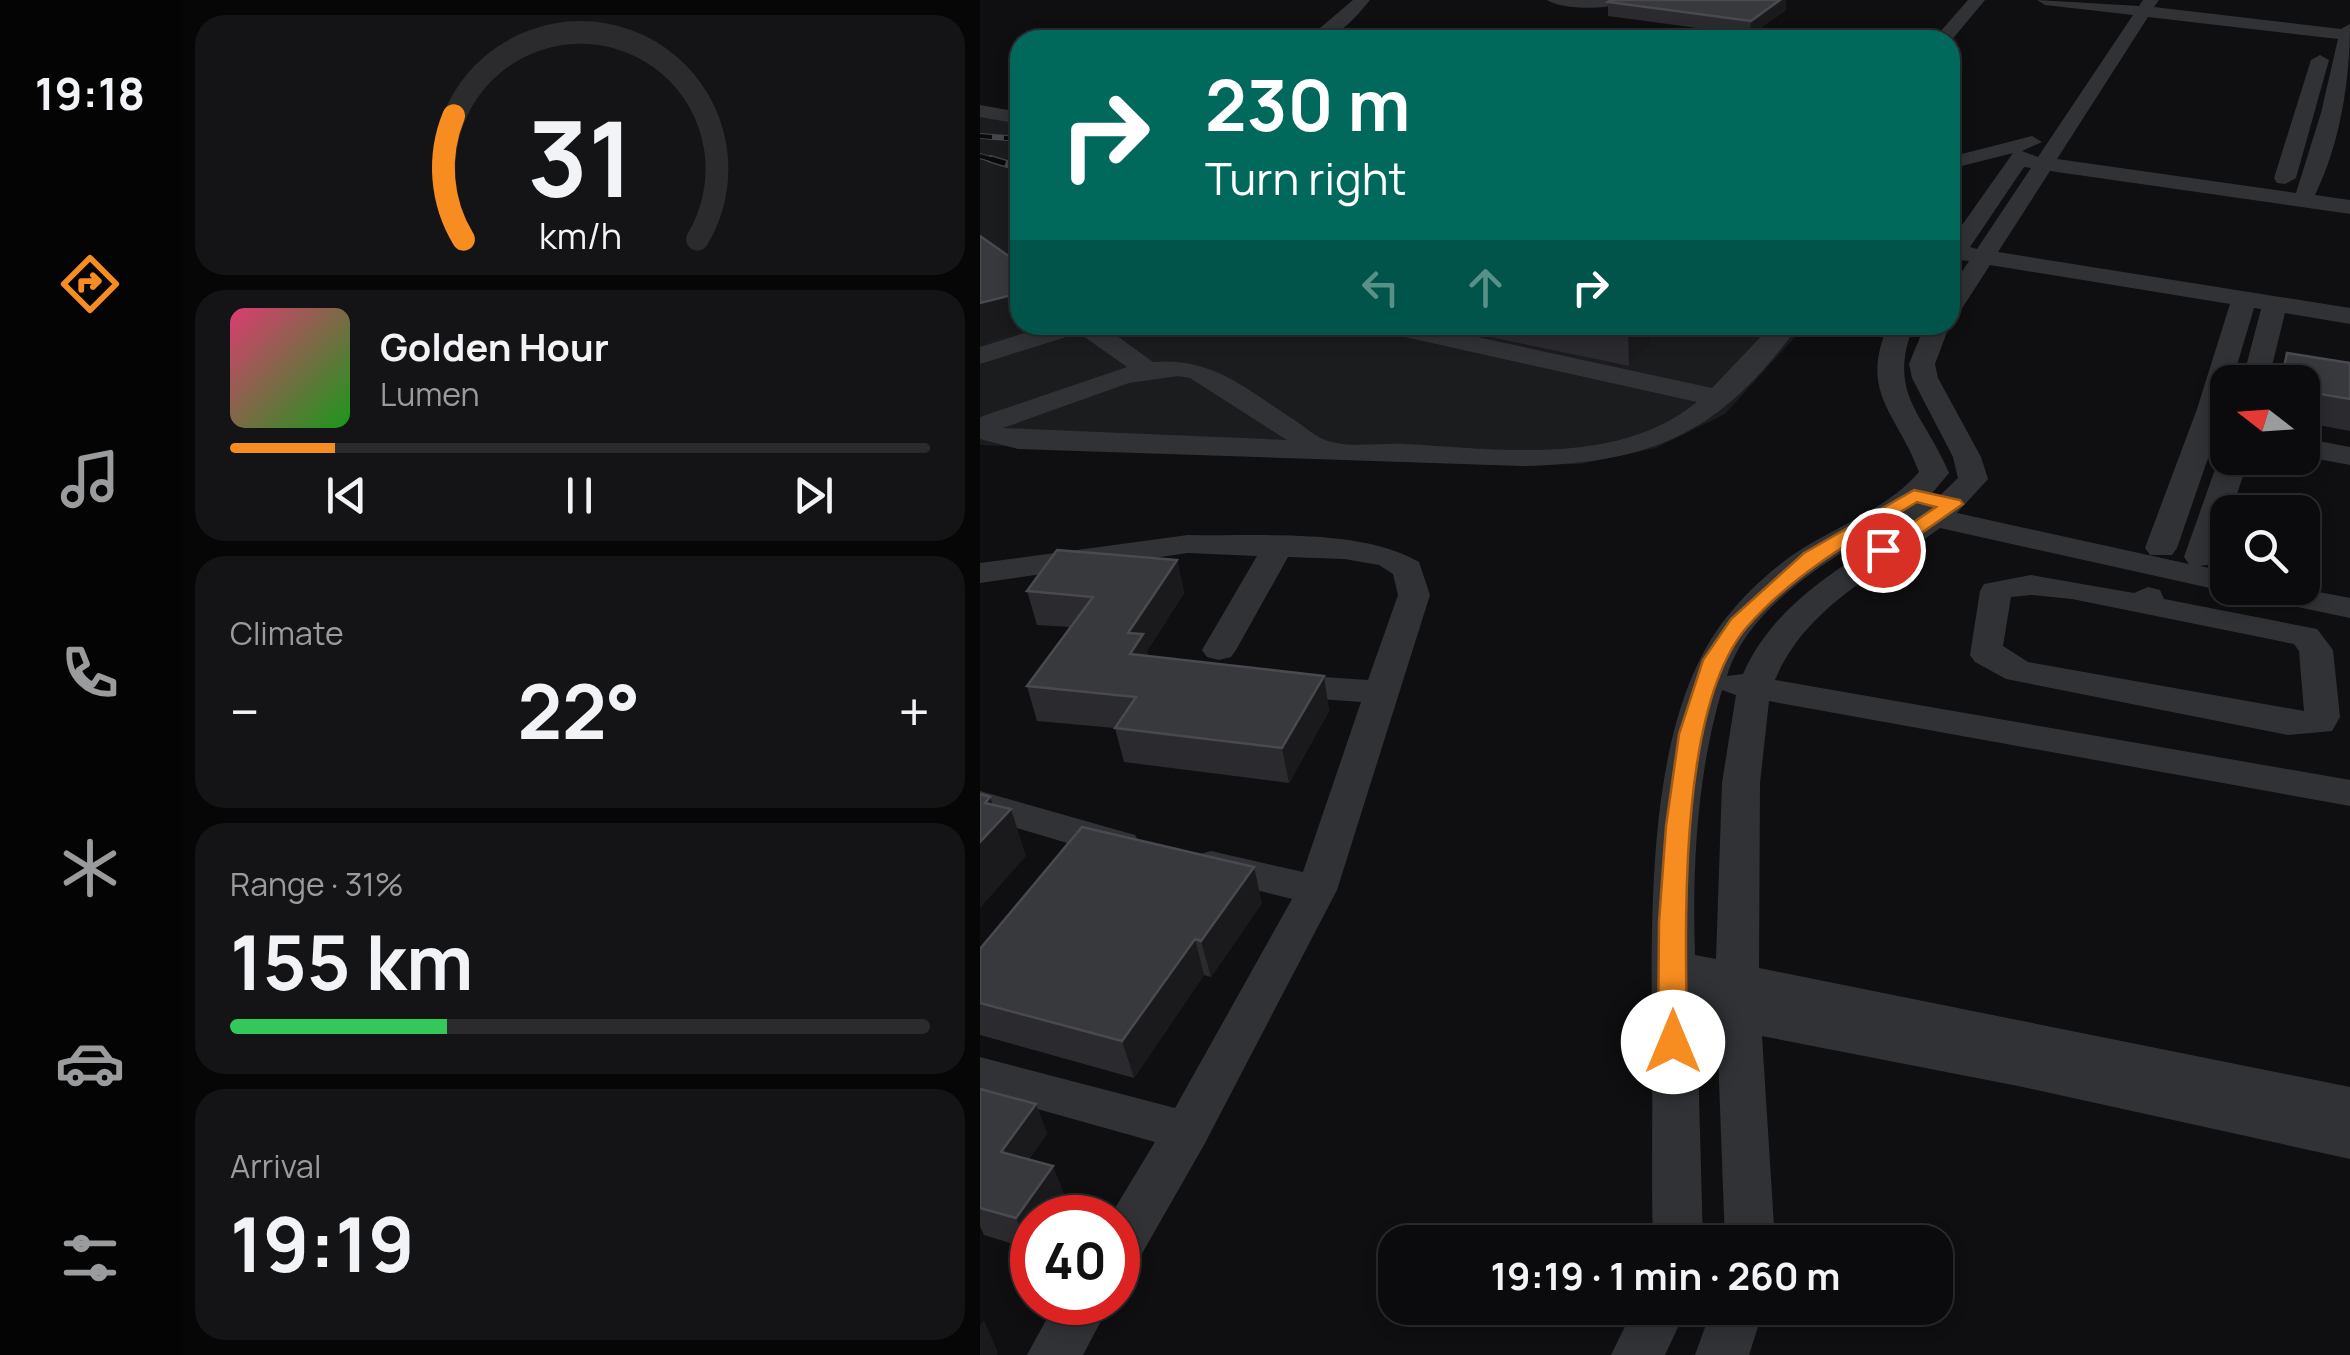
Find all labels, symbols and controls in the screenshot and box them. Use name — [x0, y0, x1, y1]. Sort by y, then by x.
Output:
text: 230 m — [1205, 56, 1410, 152]
text: 19:18 — [35, 62, 145, 124]
icon: right — [1040, 70, 1170, 200]
text: 31 — [527, 86, 633, 228]
text: Turn right — [1205, 147, 1406, 209]
text: km/h — [538, 211, 622, 260]
icon: directions — [55, 249, 125, 319]
icon: left — [1353, 260, 1408, 315]
icon: ahead — [1458, 260, 1513, 315]
icon: right — [1563, 260, 1618, 315]
text: Golden Hour — [380, 320, 609, 372]
north arrow — [2210, 365, 2320, 475]
map controls — [2210, 365, 2320, 605]
text: Lumen — [380, 372, 480, 416]
icon: music — [55, 444, 125, 514]
icon: previous — [319, 468, 374, 523]
icon: pause — [552, 468, 607, 523]
icon: next — [786, 468, 841, 523]
button: search — [2210, 495, 2320, 605]
pin — [1841, 508, 1926, 593]
icon: arrive — [1856, 523, 1911, 578]
text: Climate — [230, 611, 344, 655]
icon: phone — [55, 638, 125, 708]
text: 22° — [517, 659, 641, 762]
text: − — [230, 673, 260, 749]
text: + — [898, 673, 930, 749]
icon: climate — [55, 833, 125, 903]
text: Range · 31% — [230, 862, 404, 906]
text: 155 km — [230, 910, 474, 1013]
position arrow — [1621, 990, 1725, 1094]
icon: car — [55, 1028, 125, 1098]
text: Arrival — [230, 1144, 321, 1188]
text: 19:19 — [230, 1192, 415, 1295]
speed limit sign: 40 — [1010, 1195, 1140, 1325]
icon: filters — [55, 1223, 125, 1293]
text: 19:19 · 1 min · 260 m — [1490, 1249, 1841, 1301]

